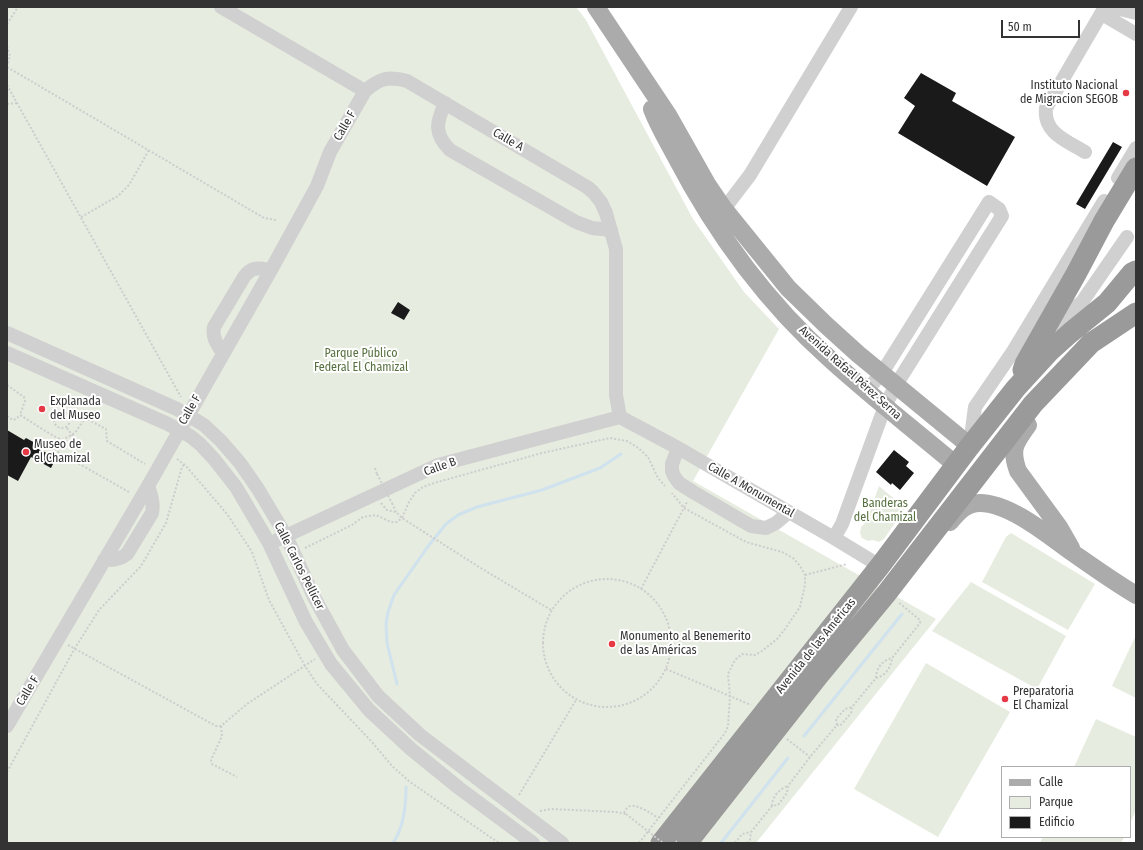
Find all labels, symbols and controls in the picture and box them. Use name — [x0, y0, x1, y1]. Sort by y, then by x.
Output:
scale bar — [1003, 12, 1082, 38]
text: 50 m — [1008, 20, 1032, 34]
place label: Instituto Nacional de Migracion SEGOB — [1020, 79, 1118, 107]
marker: Instituto Nacional de Migracion SEGOB — [1121, 88, 1131, 98]
street label: Calle F — [331, 109, 359, 143]
street label: Calle A — [490, 125, 526, 155]
street label: Avenida Rafael Pérez Serna — [796, 323, 904, 423]
park label: Parque Público Federal El Chamizal — [314, 347, 408, 375]
street label: Calle F — [176, 393, 204, 427]
place label: Explanada del Museo — [50, 395, 101, 423]
marker: Explanada del Museo — [37, 404, 47, 414]
place label: Museo de el Chamizal — [34, 438, 90, 466]
marker: Museo de el Chamizal — [21, 447, 31, 457]
street label: Calle B — [422, 455, 458, 479]
street label: Calle A Monumental — [705, 459, 797, 521]
park label: Banderas del Chamizal — [854, 497, 916, 525]
street label: Calle Carlos Pellicer — [271, 520, 327, 612]
street label: Avenida de las Américas — [773, 595, 859, 697]
place label: Monumento al Benemerito de las Américas — [620, 630, 751, 658]
marker: Monumento al Benemerito de las Américas — [607, 639, 617, 649]
street label: Calle F — [14, 674, 42, 708]
place label: Preparatoria El Chamizal — [1013, 685, 1074, 713]
marker: Preparatoria El Chamizal — [1000, 694, 1010, 704]
legend — [1001, 766, 1131, 838]
text: Calle — [1039, 775, 1063, 789]
text: Parque — [1039, 795, 1073, 809]
text: Edificio — [1039, 815, 1075, 829]

